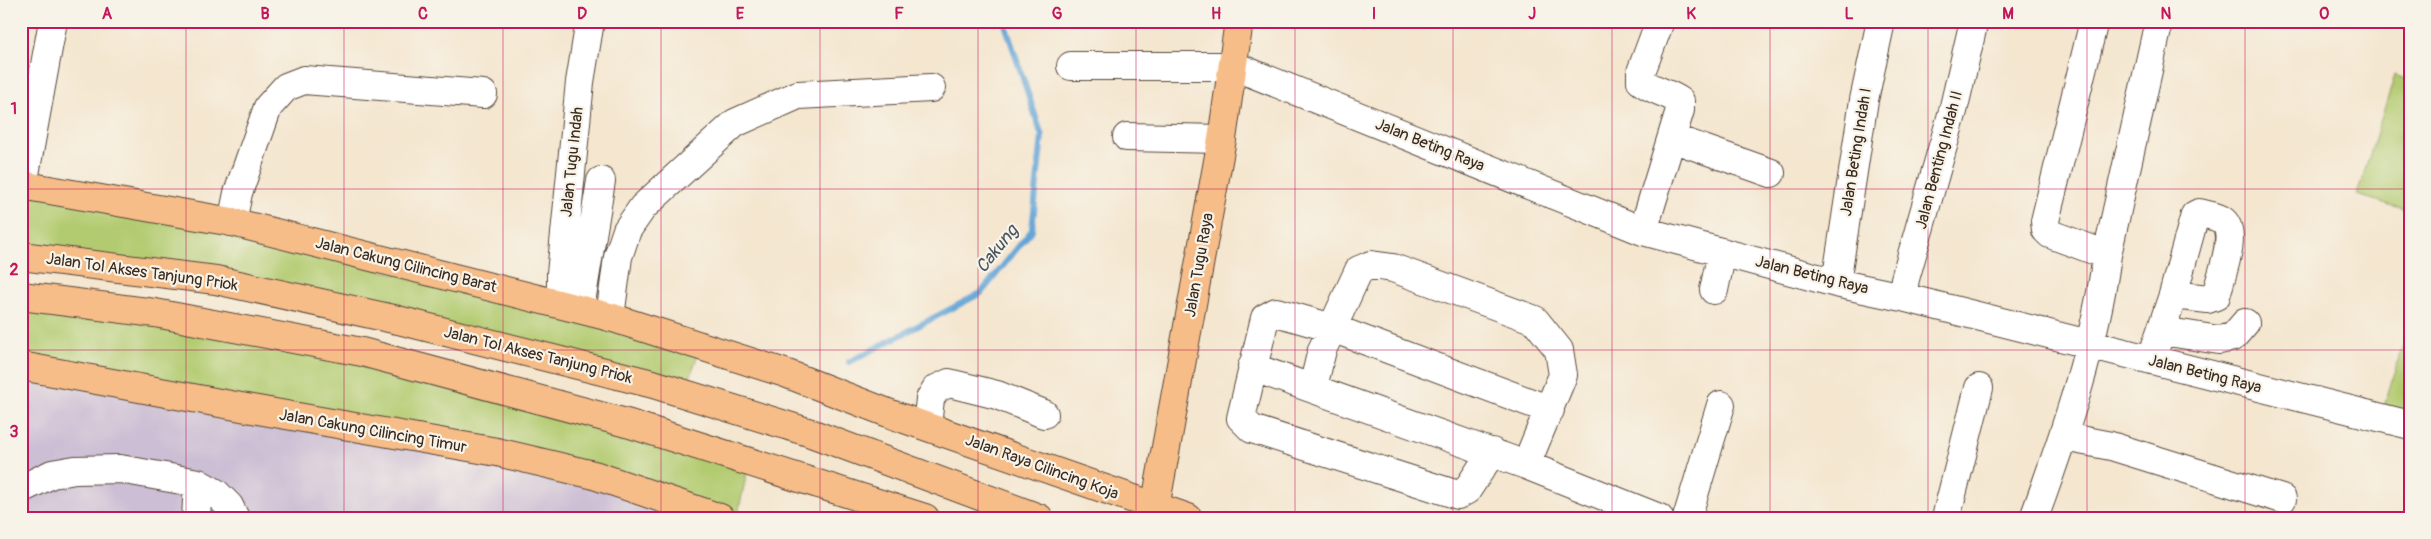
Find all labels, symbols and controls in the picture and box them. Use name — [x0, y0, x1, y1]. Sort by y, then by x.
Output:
text: A — [102, 4, 113, 24]
text: B — [260, 4, 270, 24]
text: C — [418, 4, 428, 24]
text: D — [577, 4, 587, 24]
text: E — [736, 4, 745, 24]
text: F — [894, 4, 904, 24]
text: G — [1052, 4, 1063, 24]
text: H — [1211, 4, 1221, 24]
text: I — [1372, 4, 1376, 24]
text: J — [1528, 4, 1536, 24]
text: K — [1686, 4, 1696, 24]
text: L — [1844, 4, 1854, 24]
text: M — [2002, 4, 2014, 24]
text: N — [2161, 4, 2172, 24]
text: O — [2319, 4, 2329, 24]
street label: Jalan Beting Indah I — [1836, 87, 1876, 217]
street label: Jalan Benting Indah II — [1911, 89, 1967, 231]
text: 1 — [11, 99, 17, 119]
street label: Jalan Tugu Indah — [556, 106, 588, 218]
street label: Jalan Beting Raya — [1372, 114, 1488, 176]
street label: Jalan Tugu Raya — [1180, 211, 1218, 319]
water label: Cakung — [971, 219, 1025, 278]
street label: Jalan Cakung Cilincing Barat — [313, 233, 499, 297]
street label: Jalan Tol Akses Tanjung Priok — [45, 249, 239, 295]
street label: Jalan Beting Raya — [1753, 251, 1871, 299]
text: 2 — [10, 260, 19, 280]
street label: Jalan Tol Akses Tanjung Priok — [442, 322, 635, 388]
street label: Jalan Beting Raya — [2146, 350, 2264, 398]
street label: Jalan Cakung Cilincing Timur — [278, 405, 469, 457]
text: 3 — [10, 422, 19, 442]
street label: Jalan Raya Cilincing Koja — [963, 430, 1121, 504]

